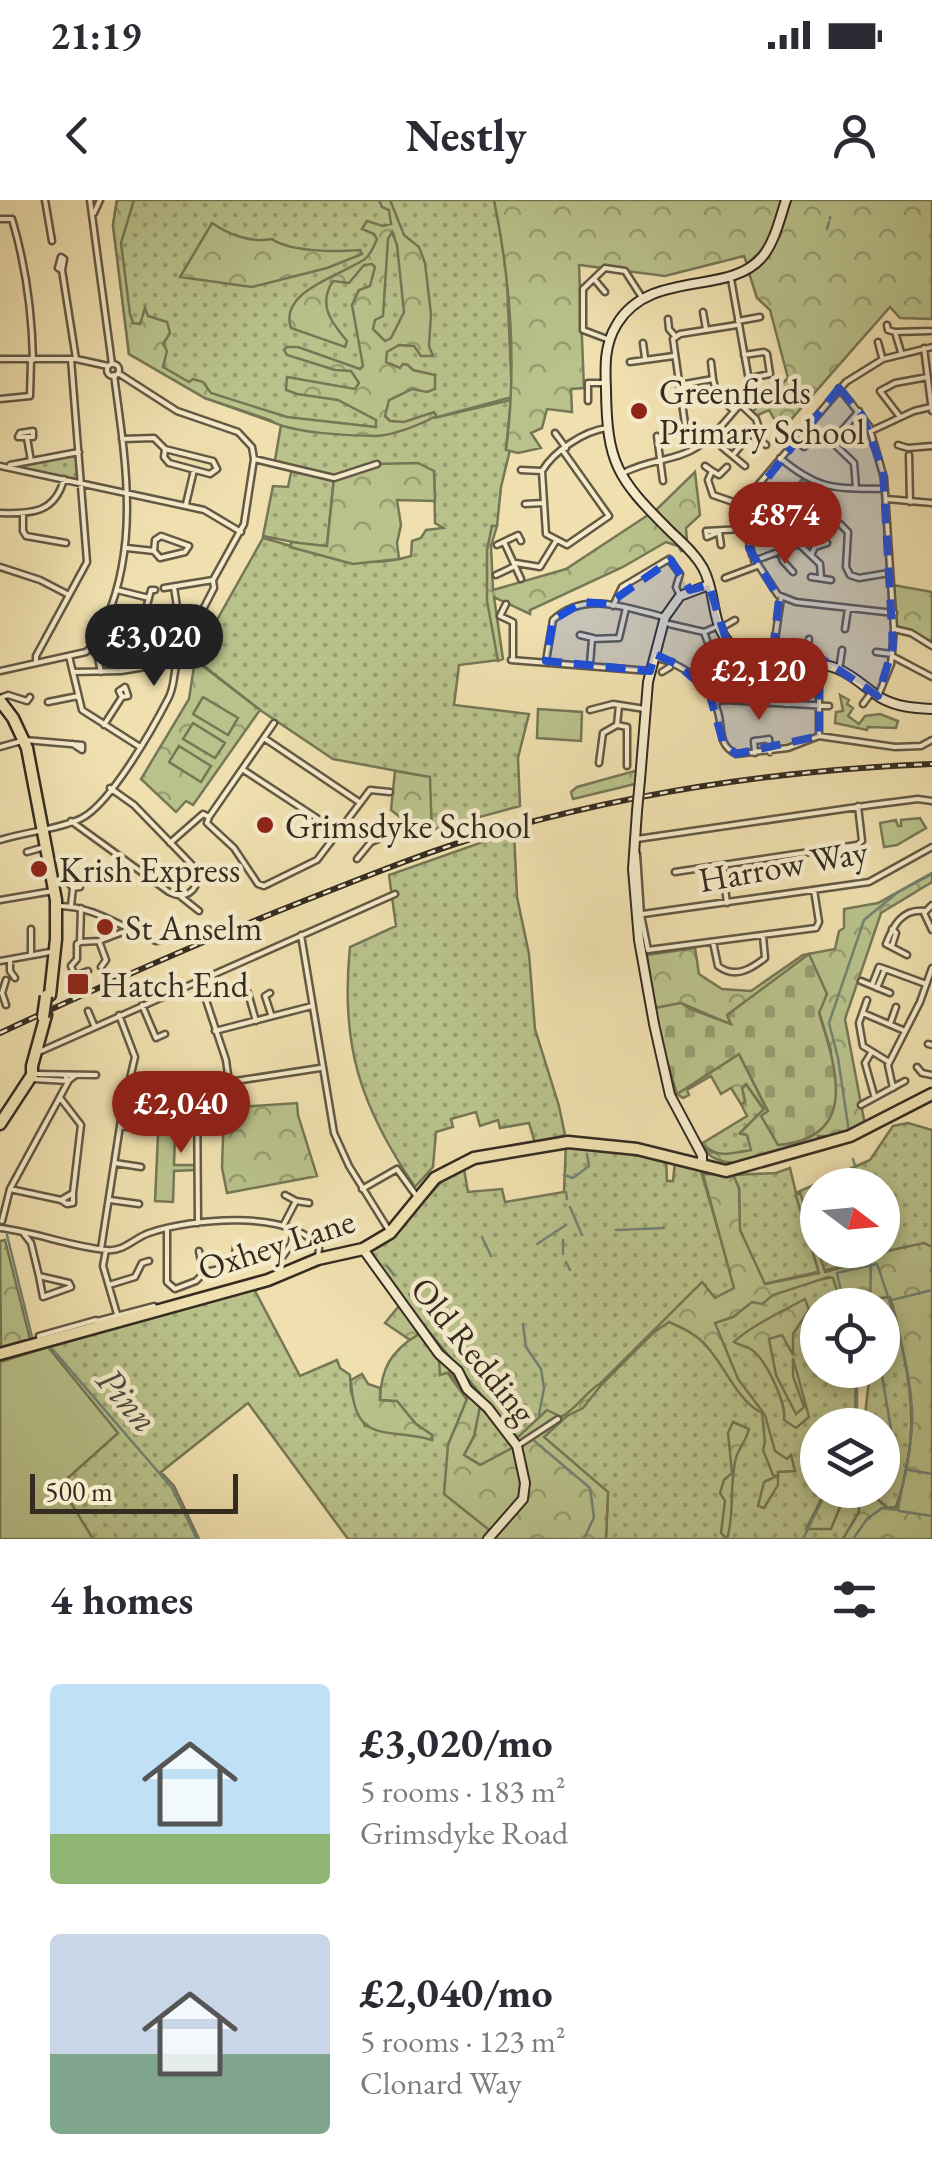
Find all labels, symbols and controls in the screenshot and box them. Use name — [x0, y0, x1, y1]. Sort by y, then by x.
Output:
text: 21:19 — [50, 11, 141, 60]
text: Nestly — [405, 106, 527, 164]
icon: back — [50, 108, 105, 163]
icon: person — [827, 108, 882, 163]
place label: Greenfields Primary School — [659, 369, 865, 454]
marker: Greenfields Primary School — [628, 400, 650, 422]
pin: £874 — [726, 482, 844, 567]
text: £874 — [751, 493, 819, 535]
pin: £3,020 — [73, 604, 235, 689]
text: £3,020 — [107, 615, 201, 657]
pin: £2,120 — [678, 638, 840, 723]
text: £2,120 — [712, 649, 806, 691]
place label: Grimsdyke School — [285, 803, 531, 848]
marker: Grimsdyke School — [254, 814, 276, 836]
street label: Harrow Way — [695, 828, 872, 902]
place label: Krish Express — [59, 847, 240, 892]
marker: Krish Express — [28, 858, 50, 880]
place label: St Anselm — [125, 905, 263, 950]
marker: St Anselm — [94, 916, 116, 938]
place label: Hatch End — [100, 962, 249, 1007]
marker: Hatch End — [65, 971, 91, 997]
pin: £2,040 — [100, 1071, 262, 1156]
text: £2,040 — [134, 1082, 228, 1124]
north arrow — [800, 1168, 900, 1268]
map controls — [800, 1168, 900, 1508]
street label: Oxhey Lane — [192, 1198, 360, 1290]
street label: Old Redding — [401, 1268, 547, 1433]
button: locate — [800, 1288, 900, 1388]
water label: Pinn — [86, 1356, 170, 1442]
button: layers — [800, 1408, 900, 1508]
scale bar — [30, 1469, 238, 1514]
text: 500 m — [45, 1473, 113, 1509]
text: 4 homes — [50, 1572, 193, 1627]
icon: filters — [827, 1572, 882, 1627]
text: £3,020/mo — [360, 1715, 553, 1770]
icon: home — [130, 1724, 250, 1844]
text: 5 rooms · 183 m² — [360, 1770, 566, 1812]
text: Grimsdyke Road — [360, 1812, 568, 1854]
text: £2,040/mo — [360, 1965, 553, 2020]
icon: home — [130, 1974, 250, 2094]
text: 5 rooms · 123 m² — [360, 2020, 566, 2062]
text: Clonard Way — [360, 2062, 522, 2104]

